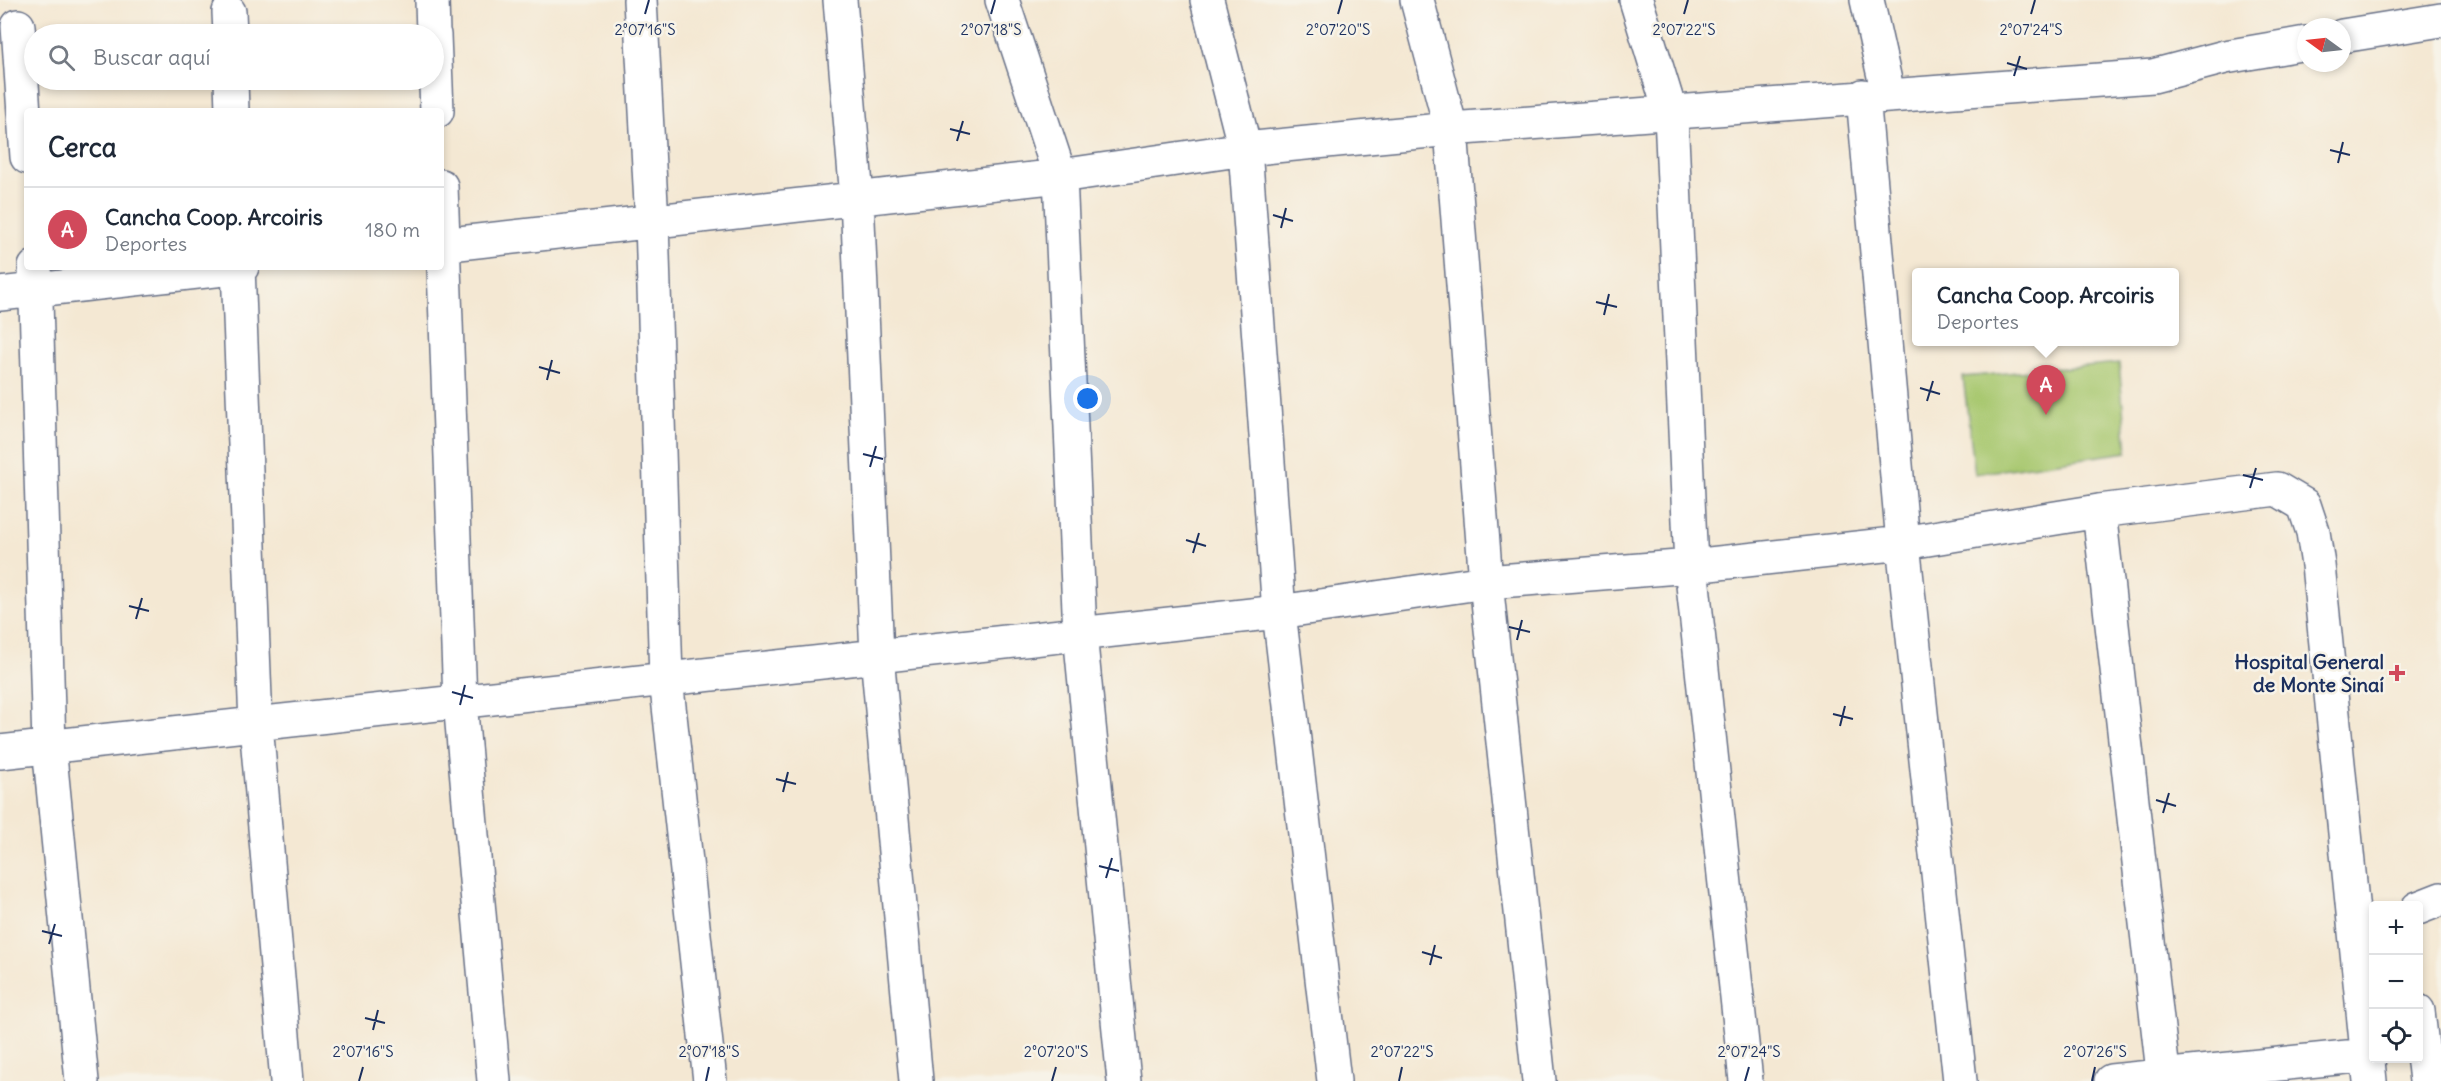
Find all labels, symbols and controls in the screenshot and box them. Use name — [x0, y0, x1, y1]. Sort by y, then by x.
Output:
north arrow — [2297, 18, 2351, 72]
text: 2°07'16"S — [614, 20, 676, 39]
text: 2°07'18"S — [960, 20, 1022, 39]
text: 2°07'20"S — [1306, 20, 1370, 39]
text: 2°07'22"S — [1652, 20, 1716, 39]
text: 2°07'24"S — [1999, 20, 2063, 39]
search box — [24, 24, 444, 90]
icon: search — [45, 41, 78, 74]
text: Buscar aquí — [93, 43, 210, 71]
text: Cerca — [48, 131, 117, 164]
text: Cancha Coop. Arcoiris — [105, 203, 323, 231]
text: A — [61, 217, 74, 242]
text: 180 m — [365, 217, 420, 242]
text: Deportes — [105, 231, 187, 256]
popup — [1912, 268, 2179, 346]
text: Cancha Coop. Arcoiris — [1937, 281, 2154, 309]
text: Deportes — [1937, 309, 2019, 334]
pin: A — [2026, 366, 2066, 415]
your location — [1073, 384, 1102, 413]
place label: Hospital General de Monte Sinaí — [2235, 649, 2385, 697]
marker: Hospital General de Monte Sinaí — [2388, 664, 2406, 682]
map controls — [2369, 901, 2423, 1063]
button: + — [2369, 901, 2423, 955]
button: − — [2369, 955, 2423, 1009]
button: locate — [2369, 1009, 2423, 1063]
text: 2°07'16"S — [332, 1042, 394, 1061]
text: 2°07'18"S — [678, 1042, 740, 1061]
text: 2°07'20"S — [1024, 1042, 1088, 1061]
text: 2°07'22"S — [1370, 1042, 1434, 1061]
text: 2°07'24"S — [1717, 1042, 1781, 1061]
text: 2°07'26"S — [2063, 1042, 2127, 1061]

